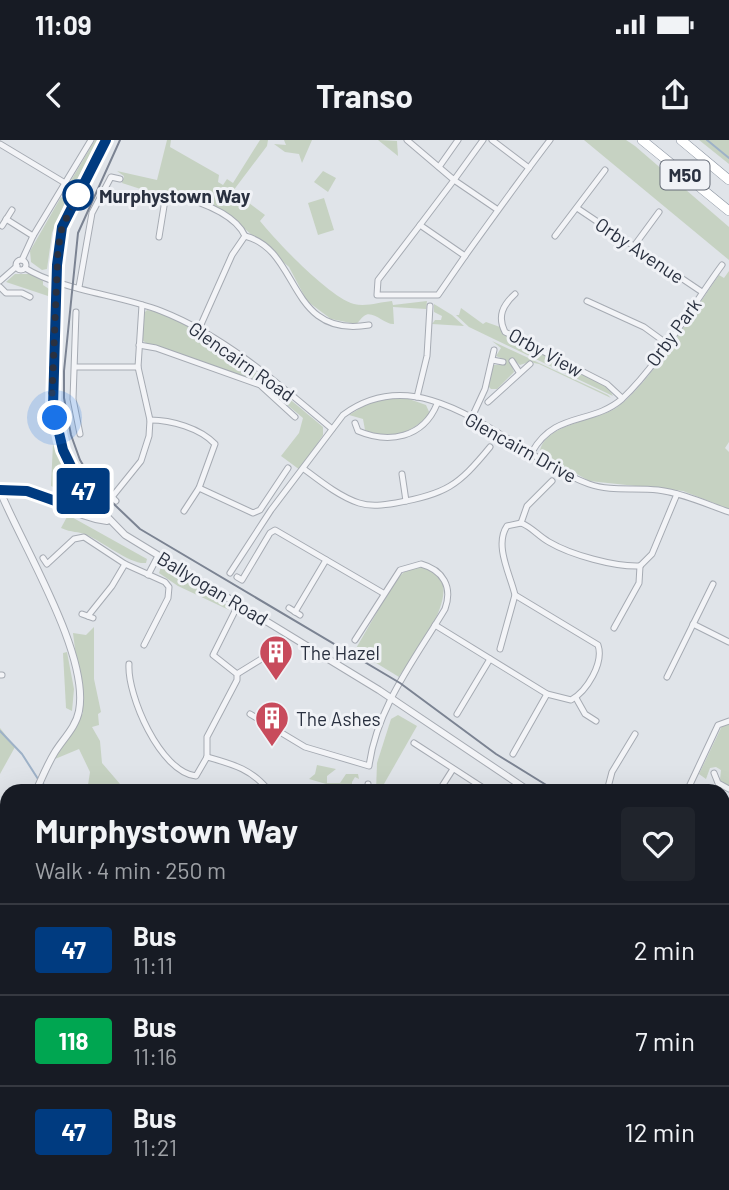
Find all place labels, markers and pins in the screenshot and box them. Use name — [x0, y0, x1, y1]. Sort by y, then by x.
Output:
marker: Murphystown Way — [63, 180, 93, 210]
place label: Murphystown Way — [99, 184, 251, 207]
building icon: The Hazel — [257, 633, 295, 682]
place label: The Hazel — [300, 641, 380, 664]
building icon: The Ashes — [253, 699, 291, 748]
place label: The Ashes — [296, 707, 381, 730]

